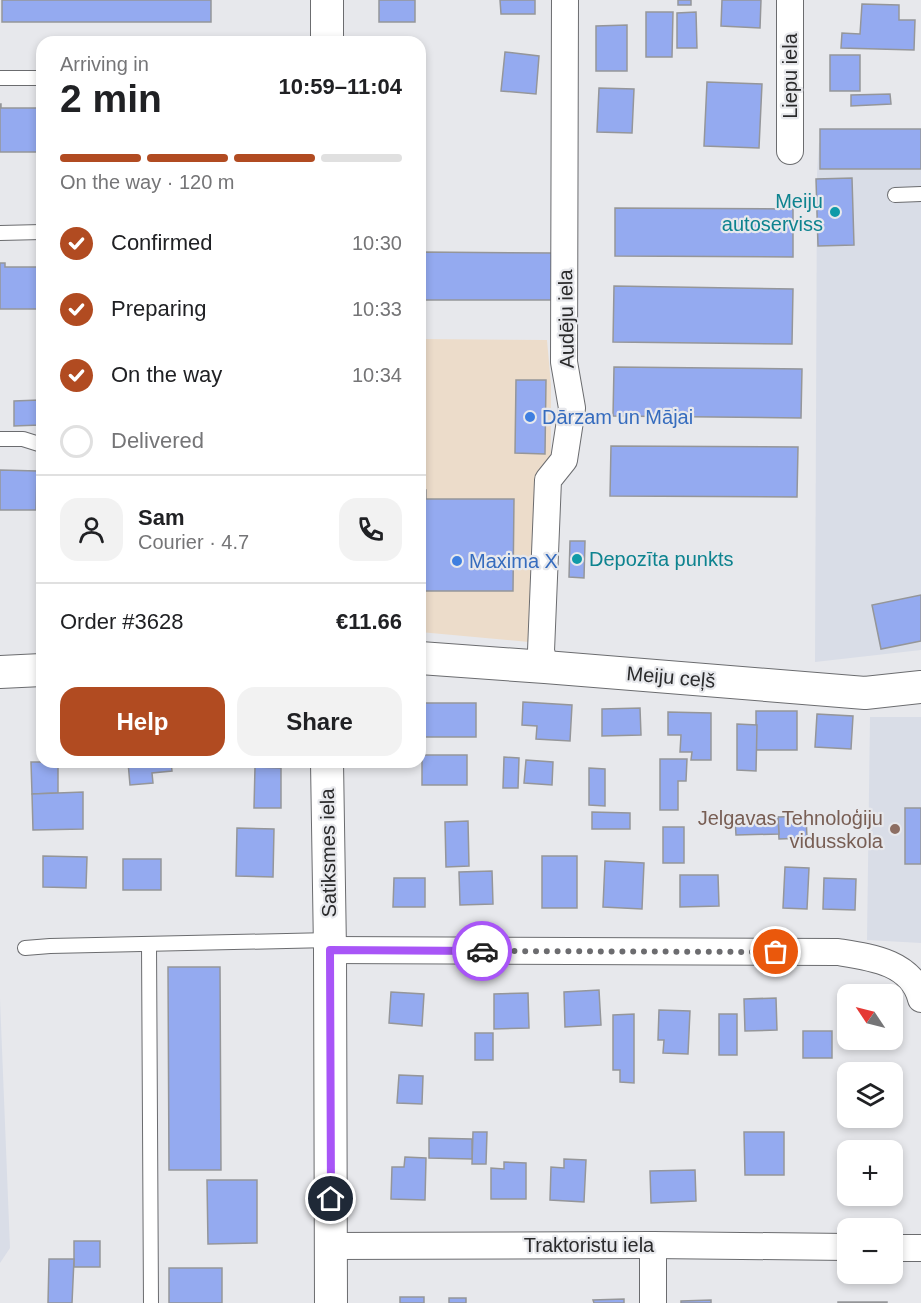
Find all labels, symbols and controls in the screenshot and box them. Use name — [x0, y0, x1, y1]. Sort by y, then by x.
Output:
street label: Liepu iela — [779, 32, 801, 119]
text: Arriving in — [60, 53, 149, 75]
text: 10:59–11:04 — [278, 74, 402, 99]
text: 2 min — [60, 77, 162, 120]
text: On the way · 120 m — [60, 171, 235, 193]
place label: Meiju autoserviss — [722, 190, 823, 235]
marker: Meiju autoserviss — [828, 205, 842, 219]
icon: check — [60, 227, 93, 260]
text: Confirmed — [111, 230, 212, 255]
text: 10:30 — [352, 232, 402, 254]
street label: Audēju iela — [554, 268, 578, 369]
icon: check — [60, 293, 93, 326]
text: Preparing — [111, 296, 206, 321]
text: 10:33 — [352, 298, 402, 320]
icon: check — [60, 359, 93, 392]
text: On the way — [111, 362, 222, 387]
text: 10:34 — [352, 364, 402, 386]
place label: Dārzam un Mājai — [542, 406, 693, 428]
marker: Dārzam un Mājai — [523, 410, 537, 424]
text: Delivered — [111, 428, 204, 453]
button: person — [60, 498, 123, 561]
button: phone — [339, 498, 402, 561]
text: Sam — [138, 505, 184, 530]
text: Courier · 4.7 — [138, 531, 249, 553]
place label: Depozīta punkts — [589, 548, 734, 570]
place label: Maxima X — [469, 550, 558, 572]
marker: Depozīta punkts — [570, 552, 584, 566]
marker: Maxima X — [450, 554, 464, 568]
text: Order #3628 — [60, 609, 184, 634]
text: €11.66 — [336, 609, 402, 634]
street label: Meiju ceļš — [626, 662, 716, 692]
button: Help — [60, 687, 225, 756]
button: Share — [237, 687, 402, 756]
street label: Satiksmes iela — [316, 787, 340, 918]
place label: Jelgavas Tehnoloģiju vidusskola — [698, 807, 884, 852]
marker: Jelgavas Tehnoloģiju vidusskola — [888, 822, 902, 836]
courier — [452, 921, 512, 981]
pin — [750, 926, 801, 977]
icon: car — [466, 935, 499, 968]
icon: bag — [759, 935, 792, 968]
north arrow — [837, 984, 903, 1050]
map controls — [837, 984, 903, 1284]
button: layers — [837, 1062, 903, 1128]
button: + — [837, 1140, 903, 1206]
pin — [305, 1173, 356, 1224]
icon: home — [314, 1182, 347, 1215]
button: − — [837, 1218, 903, 1284]
street label: Traktoristu iela — [524, 1234, 655, 1256]

